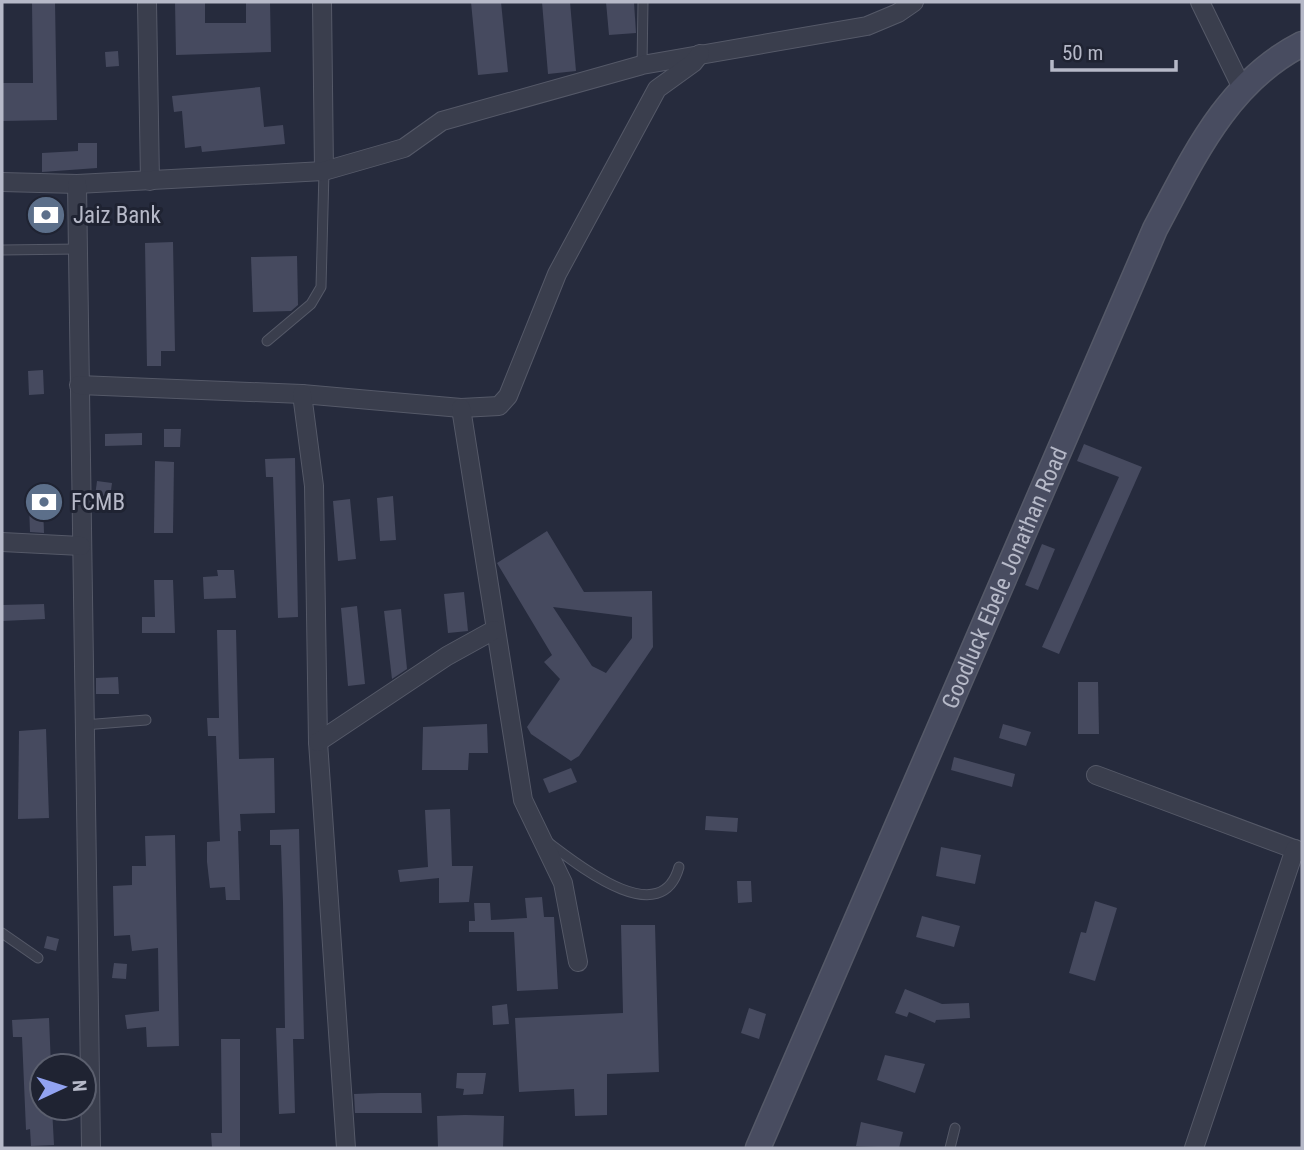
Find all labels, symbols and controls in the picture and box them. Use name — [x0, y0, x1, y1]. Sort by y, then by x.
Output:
scale bar — [1052, 28, 1176, 72]
text: 50 m — [1062, 41, 1103, 65]
bank icon: Jaiz Bank — [25, 194, 67, 236]
place label: Jaiz Bank — [73, 202, 162, 229]
street label: Goodluck Ebele Jonathan Road — [936, 443, 1073, 713]
bank icon: FCMB — [23, 481, 65, 523]
place label: FCMB — [71, 489, 125, 516]
north arrow — [28, 1052, 98, 1122]
text: N — [68, 1079, 91, 1092]

